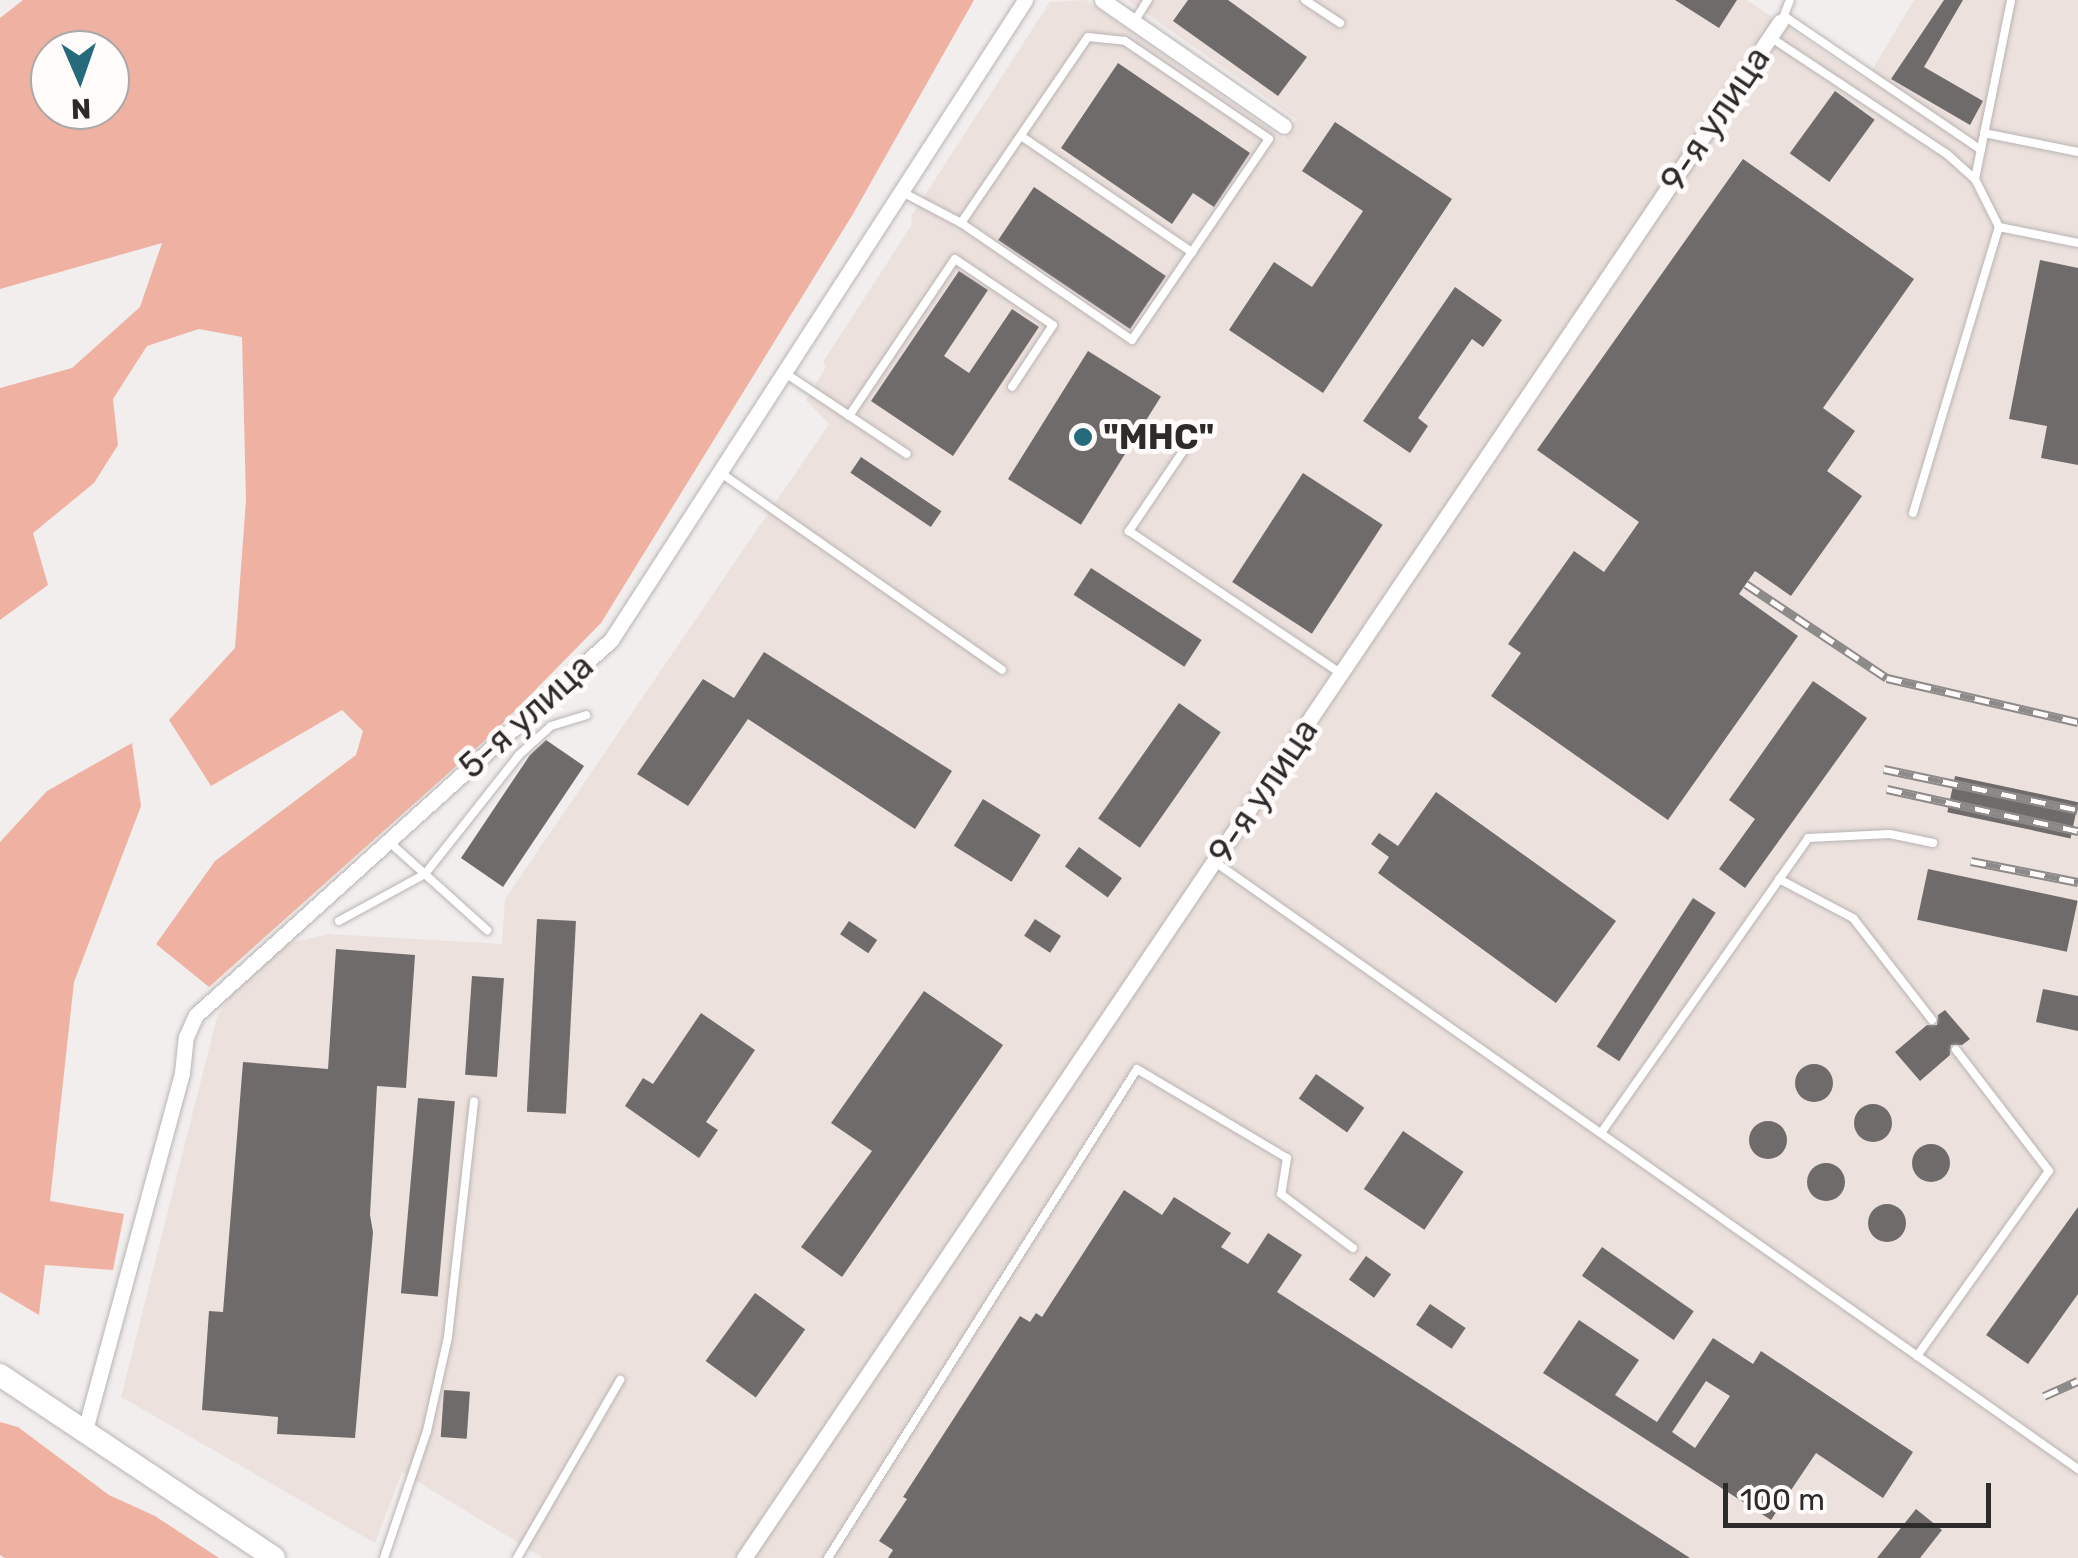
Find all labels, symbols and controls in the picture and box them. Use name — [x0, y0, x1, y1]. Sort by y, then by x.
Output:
north arrow — [30, 30, 130, 130]
street label: 9-я улица — [1651, 39, 1779, 199]
text: N — [70, 92, 92, 125]
place label: "МНС" — [1103, 416, 1214, 458]
marker: "МНС" — [1072, 426, 1094, 448]
street label: 5-я улица — [450, 645, 602, 787]
street label: 9-я улица — [1199, 711, 1327, 871]
scale bar — [1728, 1463, 1996, 1525]
text: 100 m — [1740, 1482, 1825, 1518]

